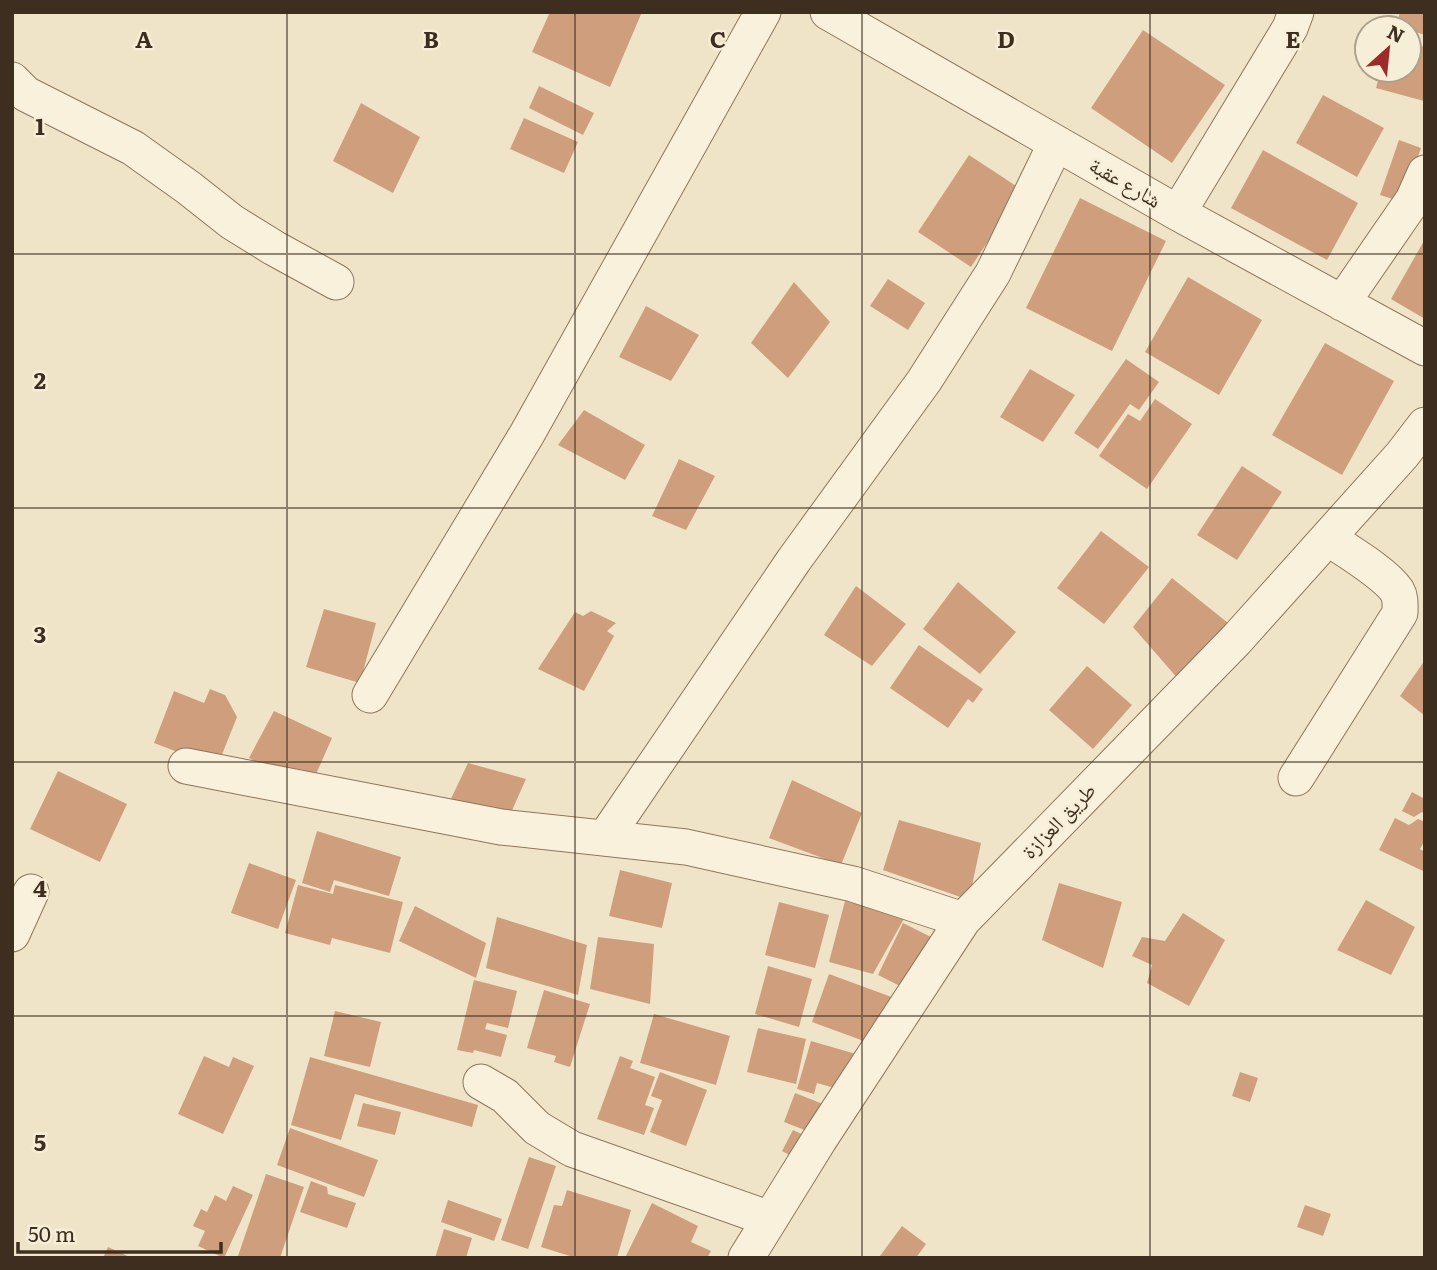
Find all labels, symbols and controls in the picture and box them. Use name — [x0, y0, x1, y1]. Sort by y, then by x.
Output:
north arrow — [1353, 14, 1423, 84]
text: N — [1383, 17, 1410, 49]
text: A — [135, 21, 153, 55]
text: B — [423, 21, 439, 55]
text: C — [710, 21, 726, 55]
text: D — [997, 21, 1015, 55]
text: E — [1285, 21, 1301, 55]
text: 1 — [35, 108, 45, 142]
street label: شارع عقبة — [1085, 148, 1168, 214]
text: 2 — [34, 362, 46, 396]
text: 3 — [34, 616, 46, 650]
street label: طريق العزازة — [1013, 774, 1102, 864]
text: 4 — [33, 870, 47, 904]
text: 5 — [34, 1124, 46, 1158]
scale bar — [18, 1210, 220, 1254]
text: 50 m — [28, 1217, 75, 1248]

